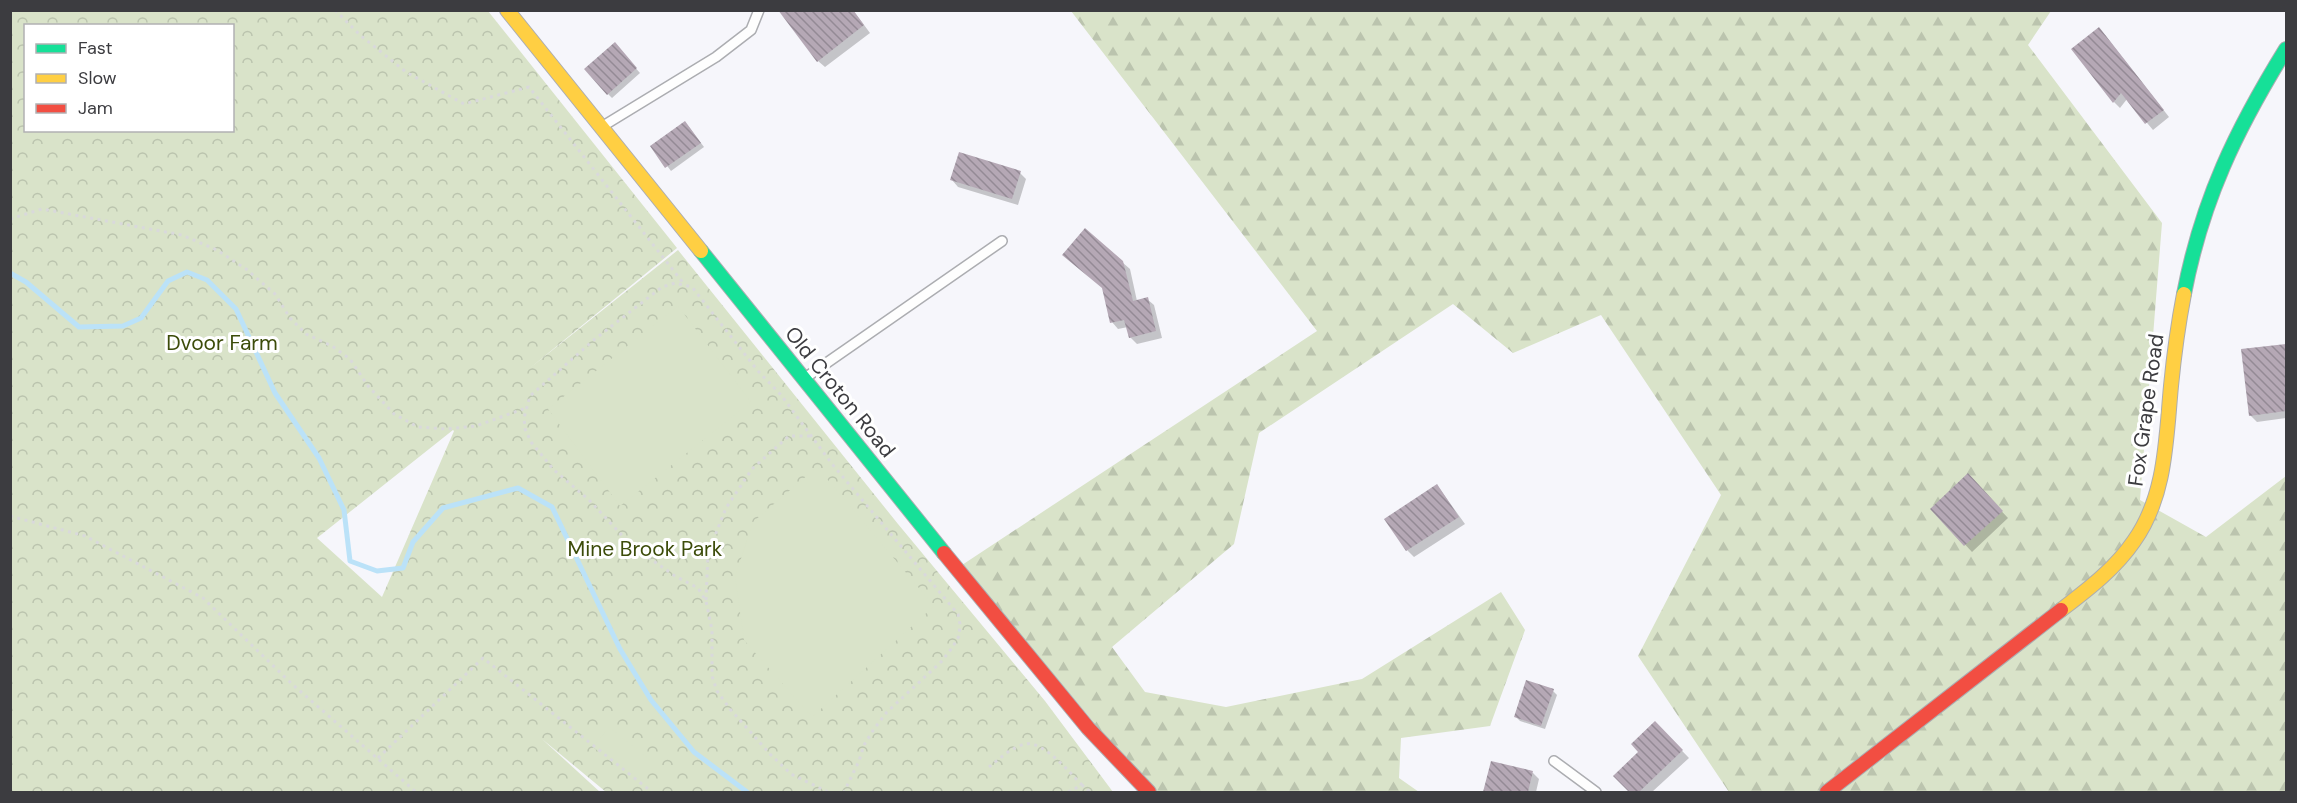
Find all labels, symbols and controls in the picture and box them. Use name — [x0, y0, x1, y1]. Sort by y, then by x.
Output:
legend — [24, 24, 234, 132]
text: Fast — [78, 36, 113, 60]
text: Slow — [78, 66, 117, 90]
text: Jam — [78, 96, 113, 120]
street label: Old Croton Road — [778, 321, 902, 463]
park label: Dvoor Farm — [166, 329, 278, 357]
street label: Fox Grape Road — [2121, 332, 2171, 488]
park label: Mine Brook Park — [568, 535, 723, 563]

